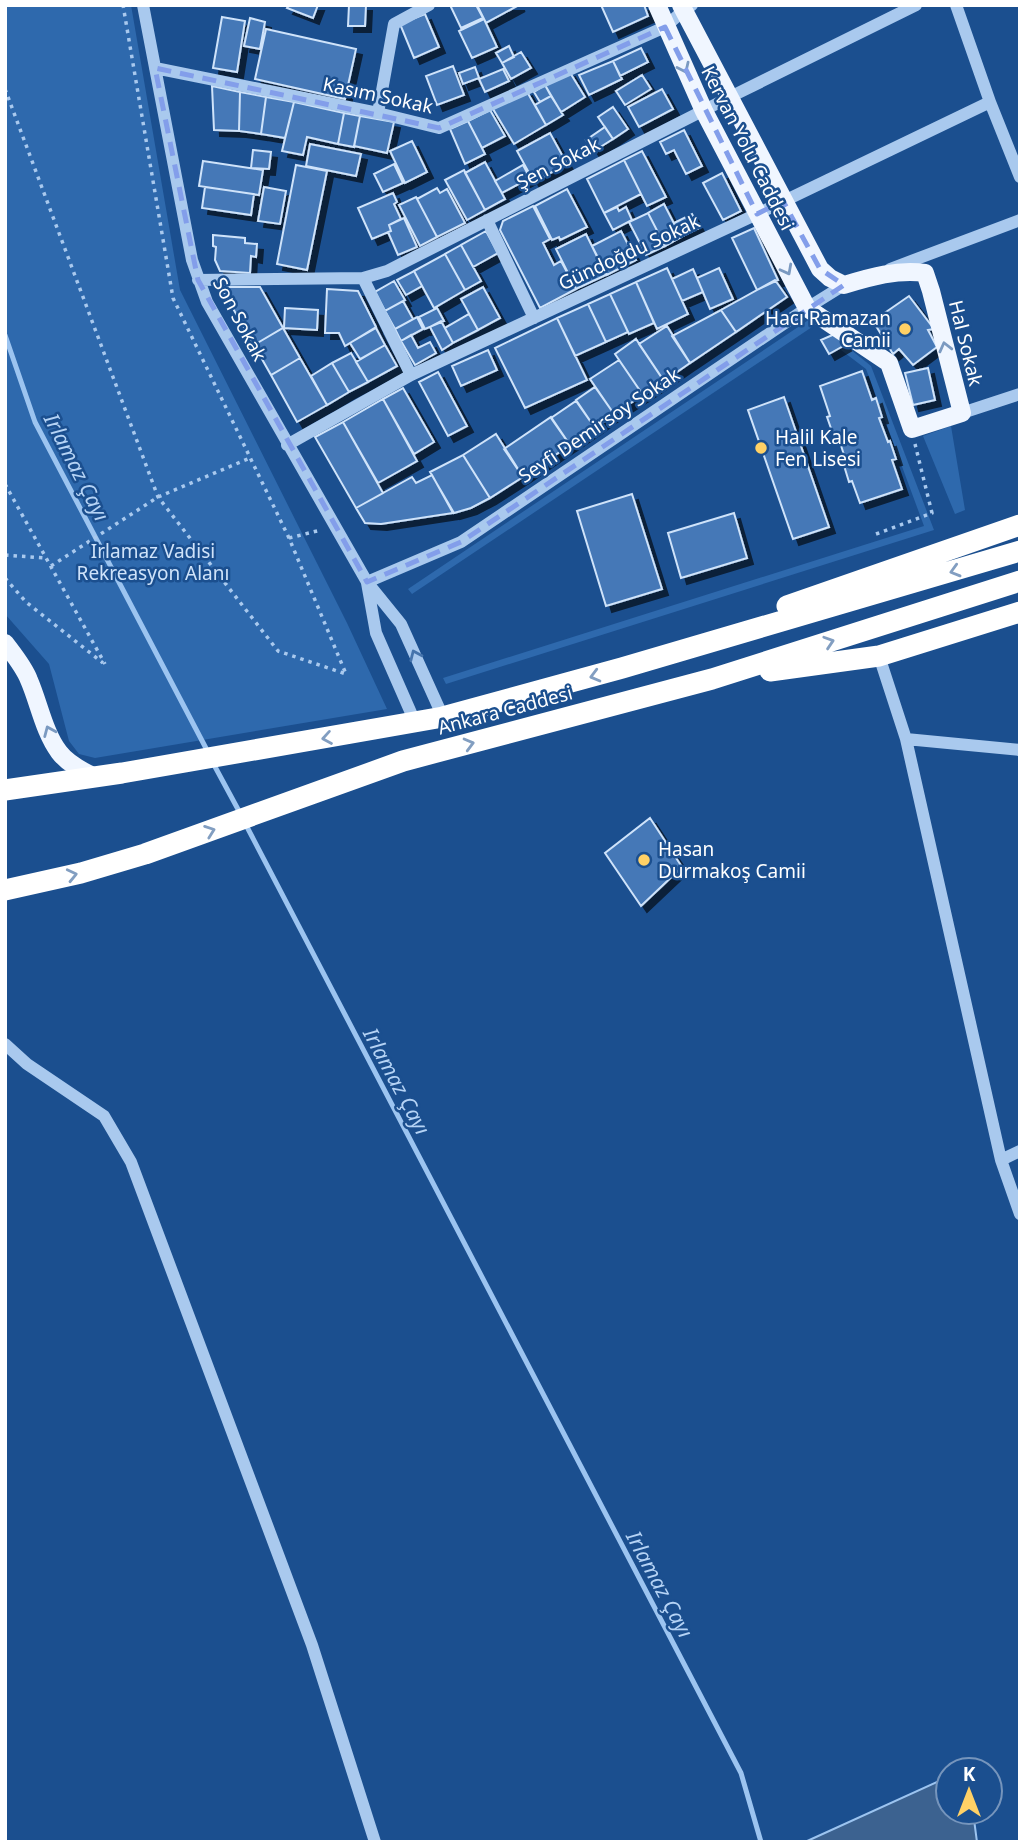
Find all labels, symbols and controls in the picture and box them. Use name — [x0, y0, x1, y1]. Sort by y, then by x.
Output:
one-way arrow — [676, 61, 690, 73]
street label: Kervan Yolu Caddesi — [695, 61, 801, 235]
street label: Kasım Sokak — [321, 71, 435, 119]
street label: Şen Sokak — [512, 131, 604, 195]
street label: Gündoğdu Sokak — [554, 208, 704, 296]
one-way arrow — [779, 263, 793, 276]
street label: Son Sokak — [207, 273, 273, 365]
street label: Hal Sokak — [943, 297, 989, 389]
place label: Hacı Ramazan Camii — [765, 305, 891, 353]
marker: Hacı Ramazan Camii — [897, 321, 913, 337]
one-way arrow — [939, 341, 953, 353]
street label: Seyfi Demirsoy Sokak — [513, 361, 685, 489]
water label: Irlamaz Çayı — [37, 408, 116, 526]
place label: Halil Kale Fen Lisesi — [775, 424, 861, 472]
marker: Halil Kale Fen Lisesi — [753, 440, 769, 456]
park label: Irlamaz Vadisi Rekreasyon Alanı — [77, 538, 229, 586]
one-way arrow — [949, 563, 961, 578]
one-way arrow — [823, 635, 835, 650]
one-way arrow — [409, 650, 423, 662]
one-way arrow — [589, 668, 601, 682]
street label: Ankara Caddesi — [435, 680, 575, 740]
one-way arrow — [43, 725, 57, 737]
one-way arrow — [321, 730, 333, 745]
one-way arrow — [462, 737, 474, 752]
one-way arrow — [203, 825, 215, 839]
place label: Hasan Durmakoş Camii — [658, 836, 806, 884]
marker: Hasan Durmakoş Camii — [636, 852, 652, 868]
one-way arrow — [66, 869, 78, 884]
water label: Irlamaz Çayı — [357, 1022, 437, 1139]
water label: Irlamaz Çayı — [620, 1525, 700, 1642]
north arrow — [934, 1756, 1004, 1826]
text: K — [963, 1761, 976, 1787]

